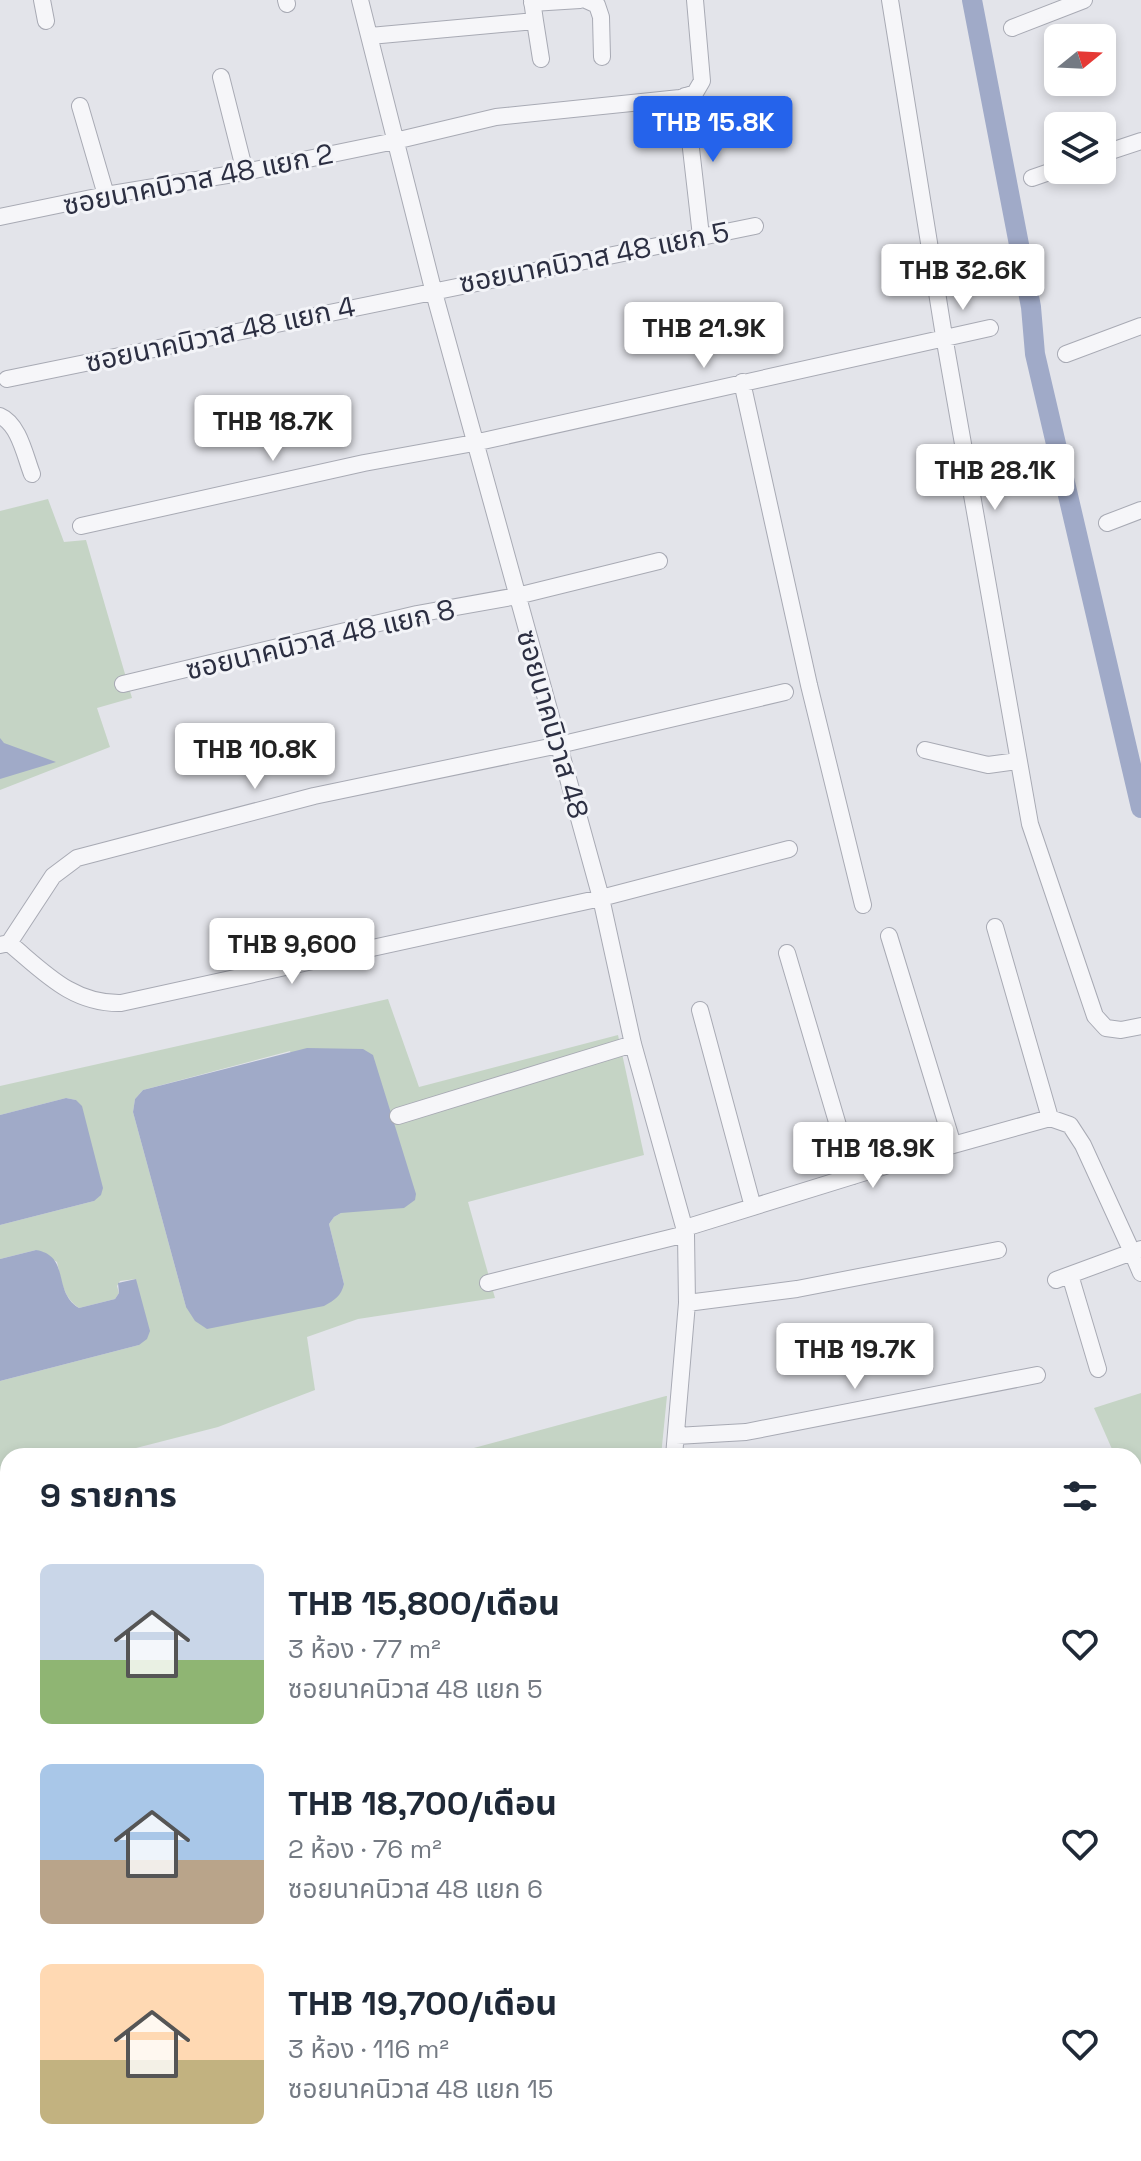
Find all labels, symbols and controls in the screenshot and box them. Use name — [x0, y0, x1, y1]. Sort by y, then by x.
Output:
north arrow — [1044, 24, 1116, 96]
map controls — [1044, 24, 1116, 184]
pin: THB 15.8K — [621, 96, 805, 164]
text: THB 15.8K — [651, 105, 775, 139]
button: layers — [1044, 112, 1116, 184]
street label: ซอยนาคนิวาส 48 แยก 2 — [60, 135, 336, 223]
street label: ซอยนาคนิวาส 48 แยก 5 — [456, 213, 732, 301]
pin: THB 32.6K — [871, 244, 1055, 312]
text: THB 32.6K — [899, 253, 1027, 287]
street label: ซอยนาคนิวาส 48 แยก 4 — [82, 288, 358, 380]
pin: THB 21.9K — [612, 302, 796, 370]
text: THB 21.9K — [642, 311, 766, 345]
pin: THB 18.7K — [181, 395, 365, 463]
text: THB 18.7K — [212, 404, 334, 438]
pin: THB 28.1K — [903, 444, 1087, 512]
text: THB 28.1K — [934, 453, 1056, 487]
street label: ซอยนาคนิวาส 48 แยก 8 — [182, 591, 458, 687]
street label: ซอยนาคนิวาส 48 — [509, 626, 597, 822]
pin: THB 10.8K — [163, 723, 347, 791]
text: THB 10.8K — [193, 732, 317, 766]
pin: THB 9,600 — [200, 918, 384, 986]
text: THB 9,600 — [227, 927, 357, 961]
pin: THB 18.9K — [781, 1122, 965, 1190]
text: THB 18.9K — [811, 1131, 935, 1165]
pin: THB 19.7K — [763, 1323, 947, 1391]
text: THB 19.7K — [794, 1332, 916, 1366]
text: 9 รายการ — [40, 1474, 177, 1517]
icon: filters — [1058, 1474, 1102, 1518]
text: THB 15,800/เดือน — [288, 1582, 560, 1625]
icon: home — [104, 1596, 200, 1692]
icon: heart — [1058, 1622, 1102, 1666]
text: 3 ห้อง · 77 m² — [288, 1632, 441, 1666]
text: ซอยนาคนิวาส 48 แยก 5 — [288, 1672, 543, 1706]
text: THB 18,700/เดือน — [288, 1782, 557, 1825]
icon: home — [104, 1796, 200, 1892]
icon: heart — [1058, 1822, 1102, 1866]
text: 2 ห้อง · 76 m² — [288, 1832, 442, 1866]
text: ซอยนาคนิวาส 48 แยก 6 — [288, 1872, 543, 1906]
text: THB 19,700/เดือน — [288, 1982, 557, 2025]
icon: home — [104, 1996, 200, 2092]
icon: heart — [1058, 2022, 1102, 2066]
text: 3 ห้อง · 116 m² — [288, 2032, 449, 2066]
text: ซอยนาคนิวาส 48 แยก 15 — [288, 2072, 553, 2106]

